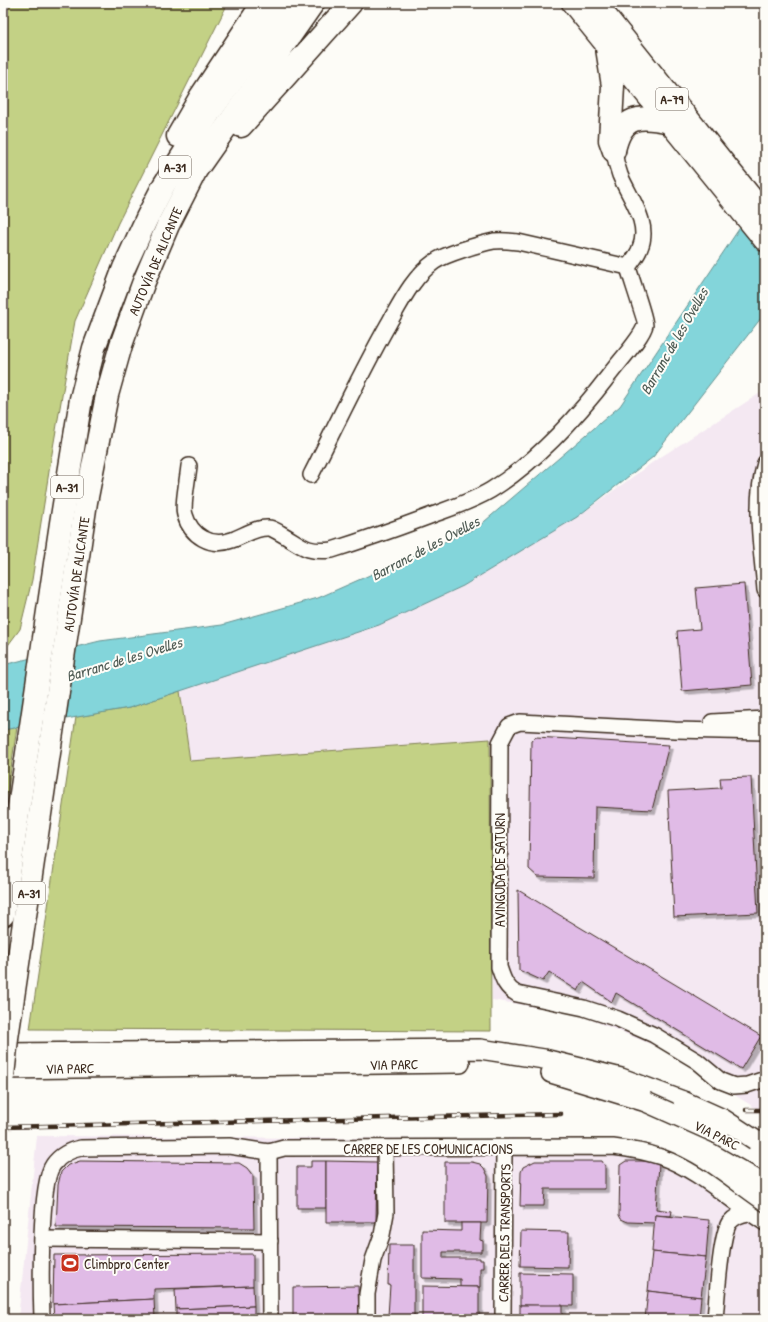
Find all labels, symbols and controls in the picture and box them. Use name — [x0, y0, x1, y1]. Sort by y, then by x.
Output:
road number: A-79 — [656, 88, 688, 110]
road number: A-31 — [159, 156, 191, 178]
street label: AUTOVÍA DE ALICANTE — [124, 204, 186, 318]
water label: Barranc de les Ovelles — [635, 283, 714, 398]
road number: A-31 — [51, 476, 83, 498]
water label: Barranc de les Ovelles — [367, 510, 484, 585]
street label: AUTOVÍA DE ALICANTE — [59, 515, 93, 633]
water label: Barranc de les Ovelles — [64, 631, 186, 687]
street label: AVINGUDA DE SATURN — [490, 813, 509, 927]
road number: A-31 — [13, 882, 45, 904]
street label: VIA PARC — [369, 1054, 419, 1074]
street label: VIA PARC — [45, 1058, 95, 1078]
street label: VIA PARC — [691, 1115, 743, 1155]
street label: CARRER DE LES COMUNICACIONS — [343, 1139, 513, 1158]
street label: CARRER DELS TRANSPORTS — [493, 1163, 515, 1302]
sports icon: Climbpro Center — [59, 1252, 81, 1274]
place label: Climbpro Center — [84, 1254, 170, 1274]

